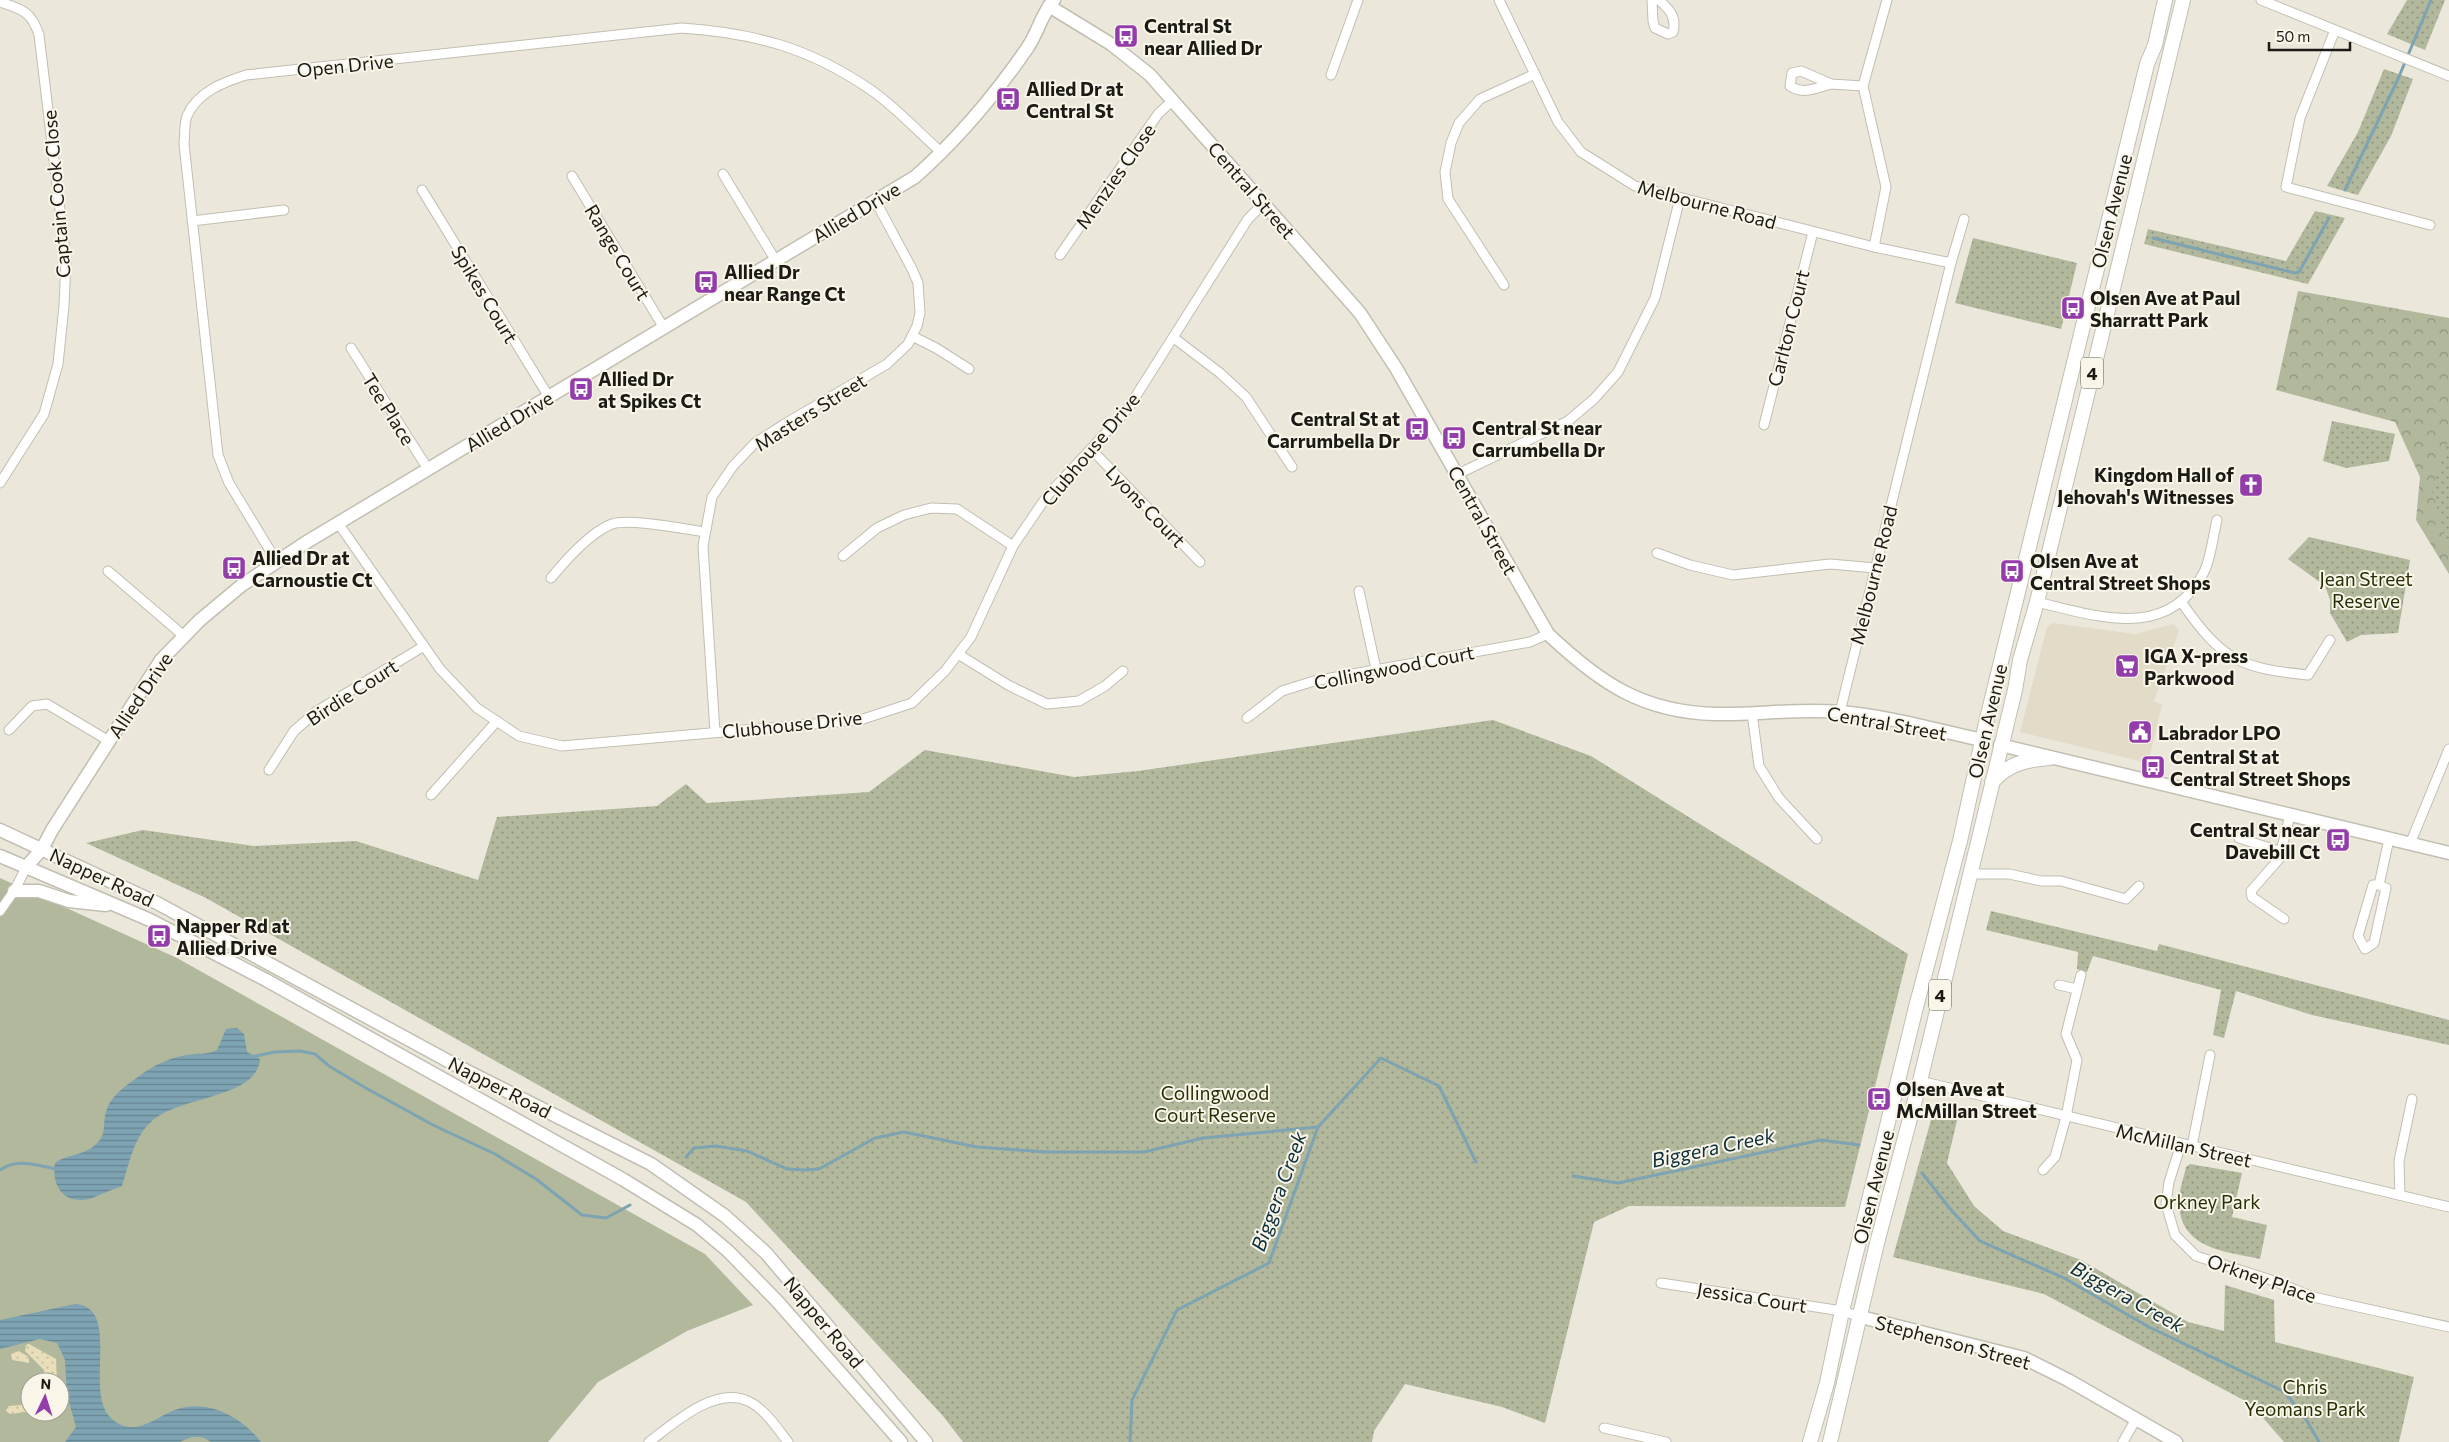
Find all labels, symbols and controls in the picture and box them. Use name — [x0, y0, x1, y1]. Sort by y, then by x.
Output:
place label: Central St near Allied Dr — [1144, 14, 1262, 59]
scale bar — [2269, 20, 2350, 52]
bus stop icon: Central St near Allied Dr — [1113, 23, 1139, 49]
text: 50 m — [2276, 27, 2310, 45]
street label: Open Drive — [295, 48, 395, 82]
place label: Allied Dr at Central St — [1026, 77, 1124, 122]
bus stop icon: Allied Dr at Central St — [995, 86, 1021, 112]
street label: Captain Cook Close — [37, 109, 75, 279]
street label: Menzies Close — [1070, 119, 1160, 233]
street label: Central Street — [1204, 137, 1301, 243]
street label: Olsen Avenue — [2086, 152, 2136, 270]
street label: Melbourne Road — [1635, 174, 1779, 234]
street label: Allied Drive — [808, 177, 904, 247]
street label: Range Court — [580, 200, 656, 304]
street label: Spikes Court — [447, 241, 523, 347]
place label: Allied Dr near Range Ct — [724, 260, 845, 305]
street label: Carlton Court — [1762, 267, 1814, 389]
bus stop icon: Allied Dr near Range Ct — [693, 269, 719, 295]
place label: Olsen Ave at Paul Sharratt Park — [2090, 286, 2240, 331]
bus stop icon: Olsen Ave at Paul Sharratt Park — [2060, 295, 2086, 321]
road number: 4 — [2081, 358, 2103, 388]
place label: Allied Dr at Spikes Ct — [598, 367, 701, 412]
street label: Masters Street — [750, 368, 870, 456]
street label: Tee Place — [358, 369, 420, 449]
bus stop icon: Allied Dr at Spikes Ct — [568, 376, 594, 402]
street label: Allied Drive — [461, 386, 557, 456]
street label: Clubhouse Drive — [1036, 388, 1144, 510]
place label: Central St at Carrumbella Dr — [1267, 407, 1400, 452]
bus stop icon: Central St at Carrumbella Dr — [1404, 416, 1430, 442]
place label: Central St near Carrumbella Dr — [1472, 416, 1605, 461]
bus stop icon: Central St near Carrumbella Dr — [1441, 425, 1467, 451]
street label: Lyons Court — [1101, 460, 1191, 552]
street label: Central Street — [1444, 461, 1523, 579]
place label: Kingdom Hall of Jehovah's Witnesses — [2057, 463, 2234, 508]
church icon: Kingdom Hall of Jehovah's Witnesses — [2238, 472, 2264, 498]
street label: Melbourne Road — [1845, 503, 1901, 647]
place label: Allied Dr at Carnoustie Ct — [252, 546, 373, 591]
place label: Olsen Ave at Central Street Shops — [2030, 549, 2211, 594]
bus stop icon: Allied Dr at Carnoustie Ct — [221, 555, 247, 581]
bus stop icon: Olsen Ave at Central Street Shops — [1999, 558, 2025, 584]
park label: Jean Street Reserve — [2319, 567, 2413, 612]
street label: Collingwood Court — [1312, 640, 1476, 694]
place label: IGA X-press Parkwood — [2144, 644, 2248, 689]
street label: Allied Drive — [103, 648, 177, 742]
supermarket icon: IGA X-press Parkwood — [2114, 653, 2140, 679]
street label: Birdie Court — [302, 654, 402, 730]
street label: Olsen Avenue — [1963, 661, 2011, 781]
street label: Central Street — [1825, 701, 1949, 745]
street label: Clubhouse Drive — [721, 705, 863, 743]
public building icon: Labrador LPO — [2127, 719, 2153, 745]
place label: Labrador LPO — [2158, 721, 2281, 744]
place label: Central St at Central Street Shops — [2170, 745, 2351, 790]
bus stop icon: Central St at Central Street Shops — [2140, 754, 2166, 780]
place label: Central St near Davebill Ct — [2190, 818, 2320, 863]
bus stop icon: Central St near Davebill Ct — [2325, 827, 2351, 853]
street label: Napper Road — [46, 843, 158, 911]
place label: Napper Rd at Allied Drive — [176, 914, 289, 959]
bus stop icon: Napper Rd at Allied Drive — [146, 923, 172, 949]
road number: 4 — [1929, 980, 1951, 1010]
street label: Napper Road — [445, 1051, 555, 1123]
place label: Olsen Ave at McMillan Street — [1896, 1077, 2037, 1122]
park label: Collingwood Court Reserve — [1154, 1081, 1276, 1126]
bus stop icon: Olsen Ave at McMillan Street — [1866, 1086, 1892, 1112]
street label: McMillan Street — [2114, 1118, 2254, 1172]
water label: Biggera Creek — [1649, 1122, 1778, 1172]
water label: Biggera Creek — [1245, 1127, 1311, 1254]
street label: Olsen Avenue — [1848, 1128, 1898, 1246]
park label: Orkney Park — [2153, 1190, 2261, 1213]
street label: Orkney Place — [2205, 1249, 2319, 1307]
water label: Biggera Creek — [2067, 1255, 2190, 1337]
street label: Napper Road — [779, 1272, 869, 1372]
street label: Jessica Court — [1695, 1277, 1809, 1317]
street label: Stephenson Street — [1873, 1310, 2033, 1374]
north arrow — [20, 1372, 70, 1422]
text: N — [40, 1375, 52, 1392]
park label: Chris Yeomans Park — [2244, 1375, 2366, 1420]

